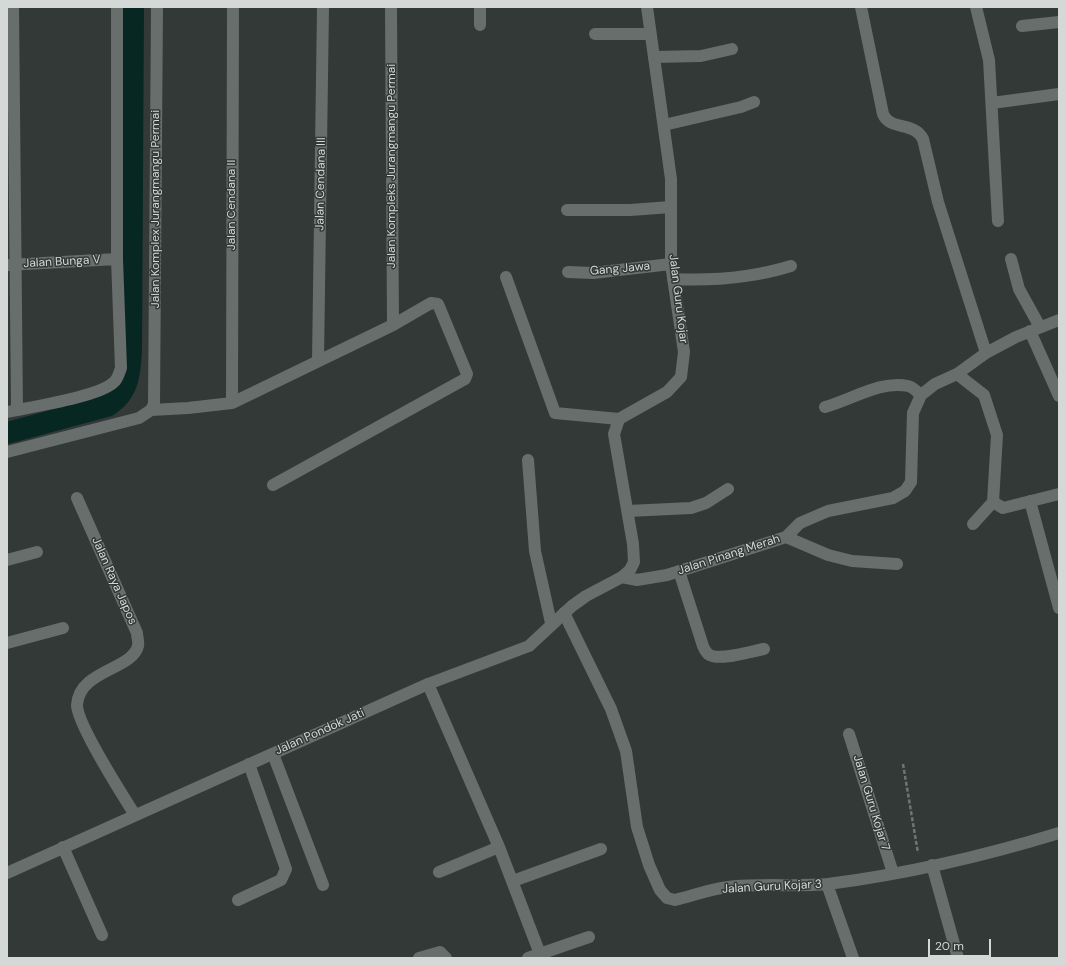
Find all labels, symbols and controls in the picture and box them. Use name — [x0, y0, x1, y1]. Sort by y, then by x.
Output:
street label: Jalan Kompleks Jurangmangu Permai — [385, 64, 399, 268]
street label: Jalan Komplex Jurangmangu Permai — [149, 110, 163, 308]
street label: Jalan Cendana III — [313, 137, 329, 231]
street label: Jalan Cendana II — [225, 160, 239, 250]
street label: Jalan Bunga V — [23, 253, 101, 271]
street label: Jalan Guru Kojar — [665, 253, 691, 345]
street label: Gang Jawa — [589, 259, 651, 279]
street label: Jalan Pinang Merah — [676, 532, 782, 578]
street label: Jalan Raya Japos — [88, 535, 140, 627]
street label: Jalan Pondok Jati — [273, 706, 367, 758]
street label: Jalan Guru Kojar 7 — [850, 753, 892, 853]
street label: Jalan Guru Kojar 3 — [722, 877, 822, 897]
scale bar — [930, 931, 993, 957]
text: 20 m — [935, 938, 964, 954]

